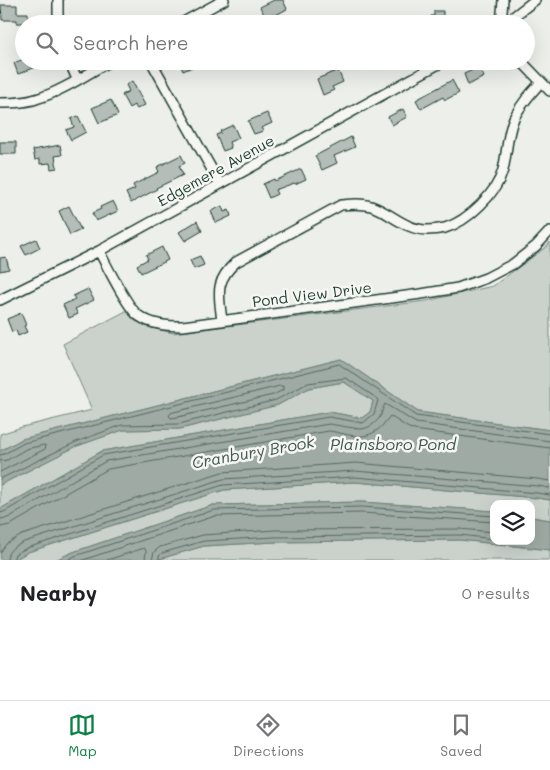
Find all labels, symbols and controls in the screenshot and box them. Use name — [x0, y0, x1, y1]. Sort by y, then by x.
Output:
search box — [15, 15, 535, 70]
icon: search — [33, 29, 61, 57]
text: Search here — [73, 30, 189, 55]
street label: Edgemere Avenue — [153, 130, 278, 211]
street label: Pond View Drive — [251, 277, 373, 311]
water label: Cranbury Brook — [190, 430, 316, 473]
water label: Plainsboro Pond — [330, 433, 457, 454]
map controls — [490, 500, 535, 545]
button: layers — [490, 500, 535, 545]
text: Nearby — [20, 579, 97, 606]
text: 0 results — [462, 582, 530, 603]
tab: Map — [68, 711, 97, 760]
tab: Directions — [233, 711, 304, 760]
tab: Saved — [440, 711, 482, 760]

